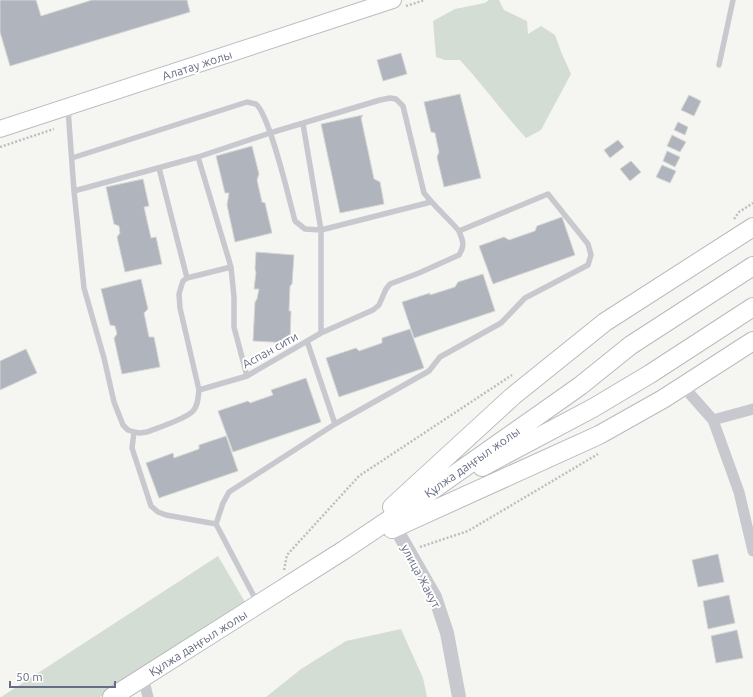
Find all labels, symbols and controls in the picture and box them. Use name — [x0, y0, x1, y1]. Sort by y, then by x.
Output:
street label: Алатау жолы — [160, 48, 234, 82]
street label: Аспан сити — [240, 329, 300, 371]
street label: Құлжа даңғыл жолы — [422, 424, 522, 500]
street label: улица Жакут — [399, 542, 443, 610]
street label: Құлжа даңғыл жолы — [147, 607, 249, 679]
scale bar — [10, 663, 115, 689]
text: 50 m — [16, 670, 43, 683]

